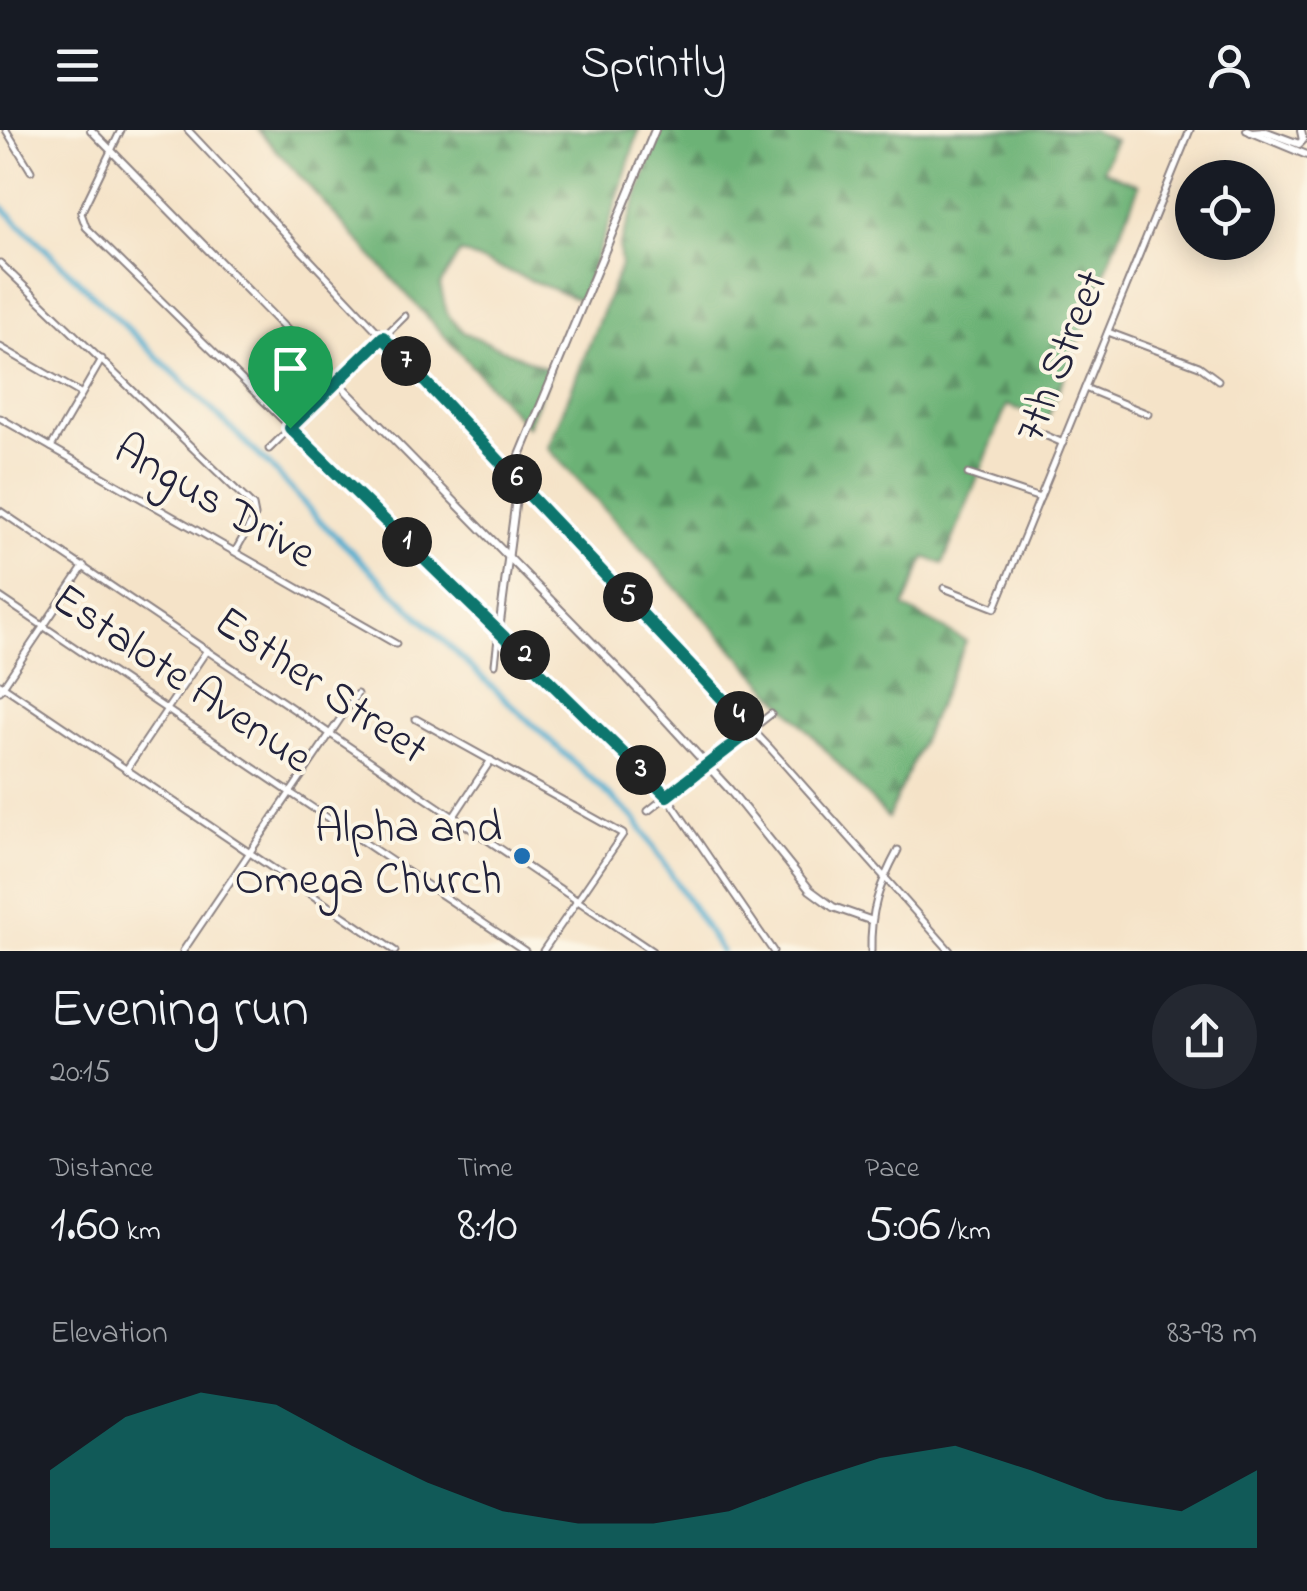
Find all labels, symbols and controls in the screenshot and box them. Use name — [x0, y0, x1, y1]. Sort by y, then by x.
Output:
text: Sprintly — [581, 32, 726, 98]
icon: menu — [50, 38, 105, 93]
icon: person — [1202, 38, 1257, 93]
map controls — [1175, 160, 1275, 260]
button: locate — [1175, 160, 1275, 260]
street label: 7th Street — [999, 261, 1127, 453]
pin — [248, 326, 333, 429]
pin: 7 — [381, 336, 431, 386]
text: 7 — [400, 340, 412, 381]
icon: arrive — [263, 341, 318, 396]
street label: Angus Drive — [100, 418, 328, 589]
pin: 6 — [492, 454, 542, 504]
text: 6 — [511, 458, 523, 499]
pin: 1 — [382, 517, 432, 567]
text: 1 — [403, 521, 411, 562]
street label: Estalote Avenue — [38, 568, 325, 792]
pin: 5 — [603, 572, 653, 622]
text: 5 — [620, 576, 636, 617]
street label: Esther Street — [200, 591, 440, 783]
pin: 2 — [500, 630, 550, 680]
text: 2 — [518, 634, 532, 675]
pin: 4 — [714, 691, 764, 741]
text: 4 — [733, 695, 745, 736]
pin: 3 — [616, 745, 666, 795]
text: 3 — [635, 749, 647, 790]
place label: Alpha and Omega Church — [235, 797, 502, 916]
marker: Alpha and Omega Church — [511, 845, 533, 867]
text: Evening run — [50, 972, 309, 1052]
button: share — [1152, 984, 1257, 1089]
text: 20:15 — [50, 1050, 111, 1097]
text: Distance — [50, 1149, 153, 1190]
text: Time — [457, 1149, 513, 1190]
text: Pace — [865, 1149, 919, 1190]
text: 1.60 — [50, 1190, 120, 1263]
text: 8:10 — [457, 1190, 518, 1263]
text: 5:06 — [865, 1190, 941, 1263]
text: km — [120, 1212, 161, 1253]
text: /km — [941, 1212, 991, 1253]
text: Elevation — [50, 1311, 168, 1358]
text: 83–93 m — [1167, 1311, 1257, 1358]

